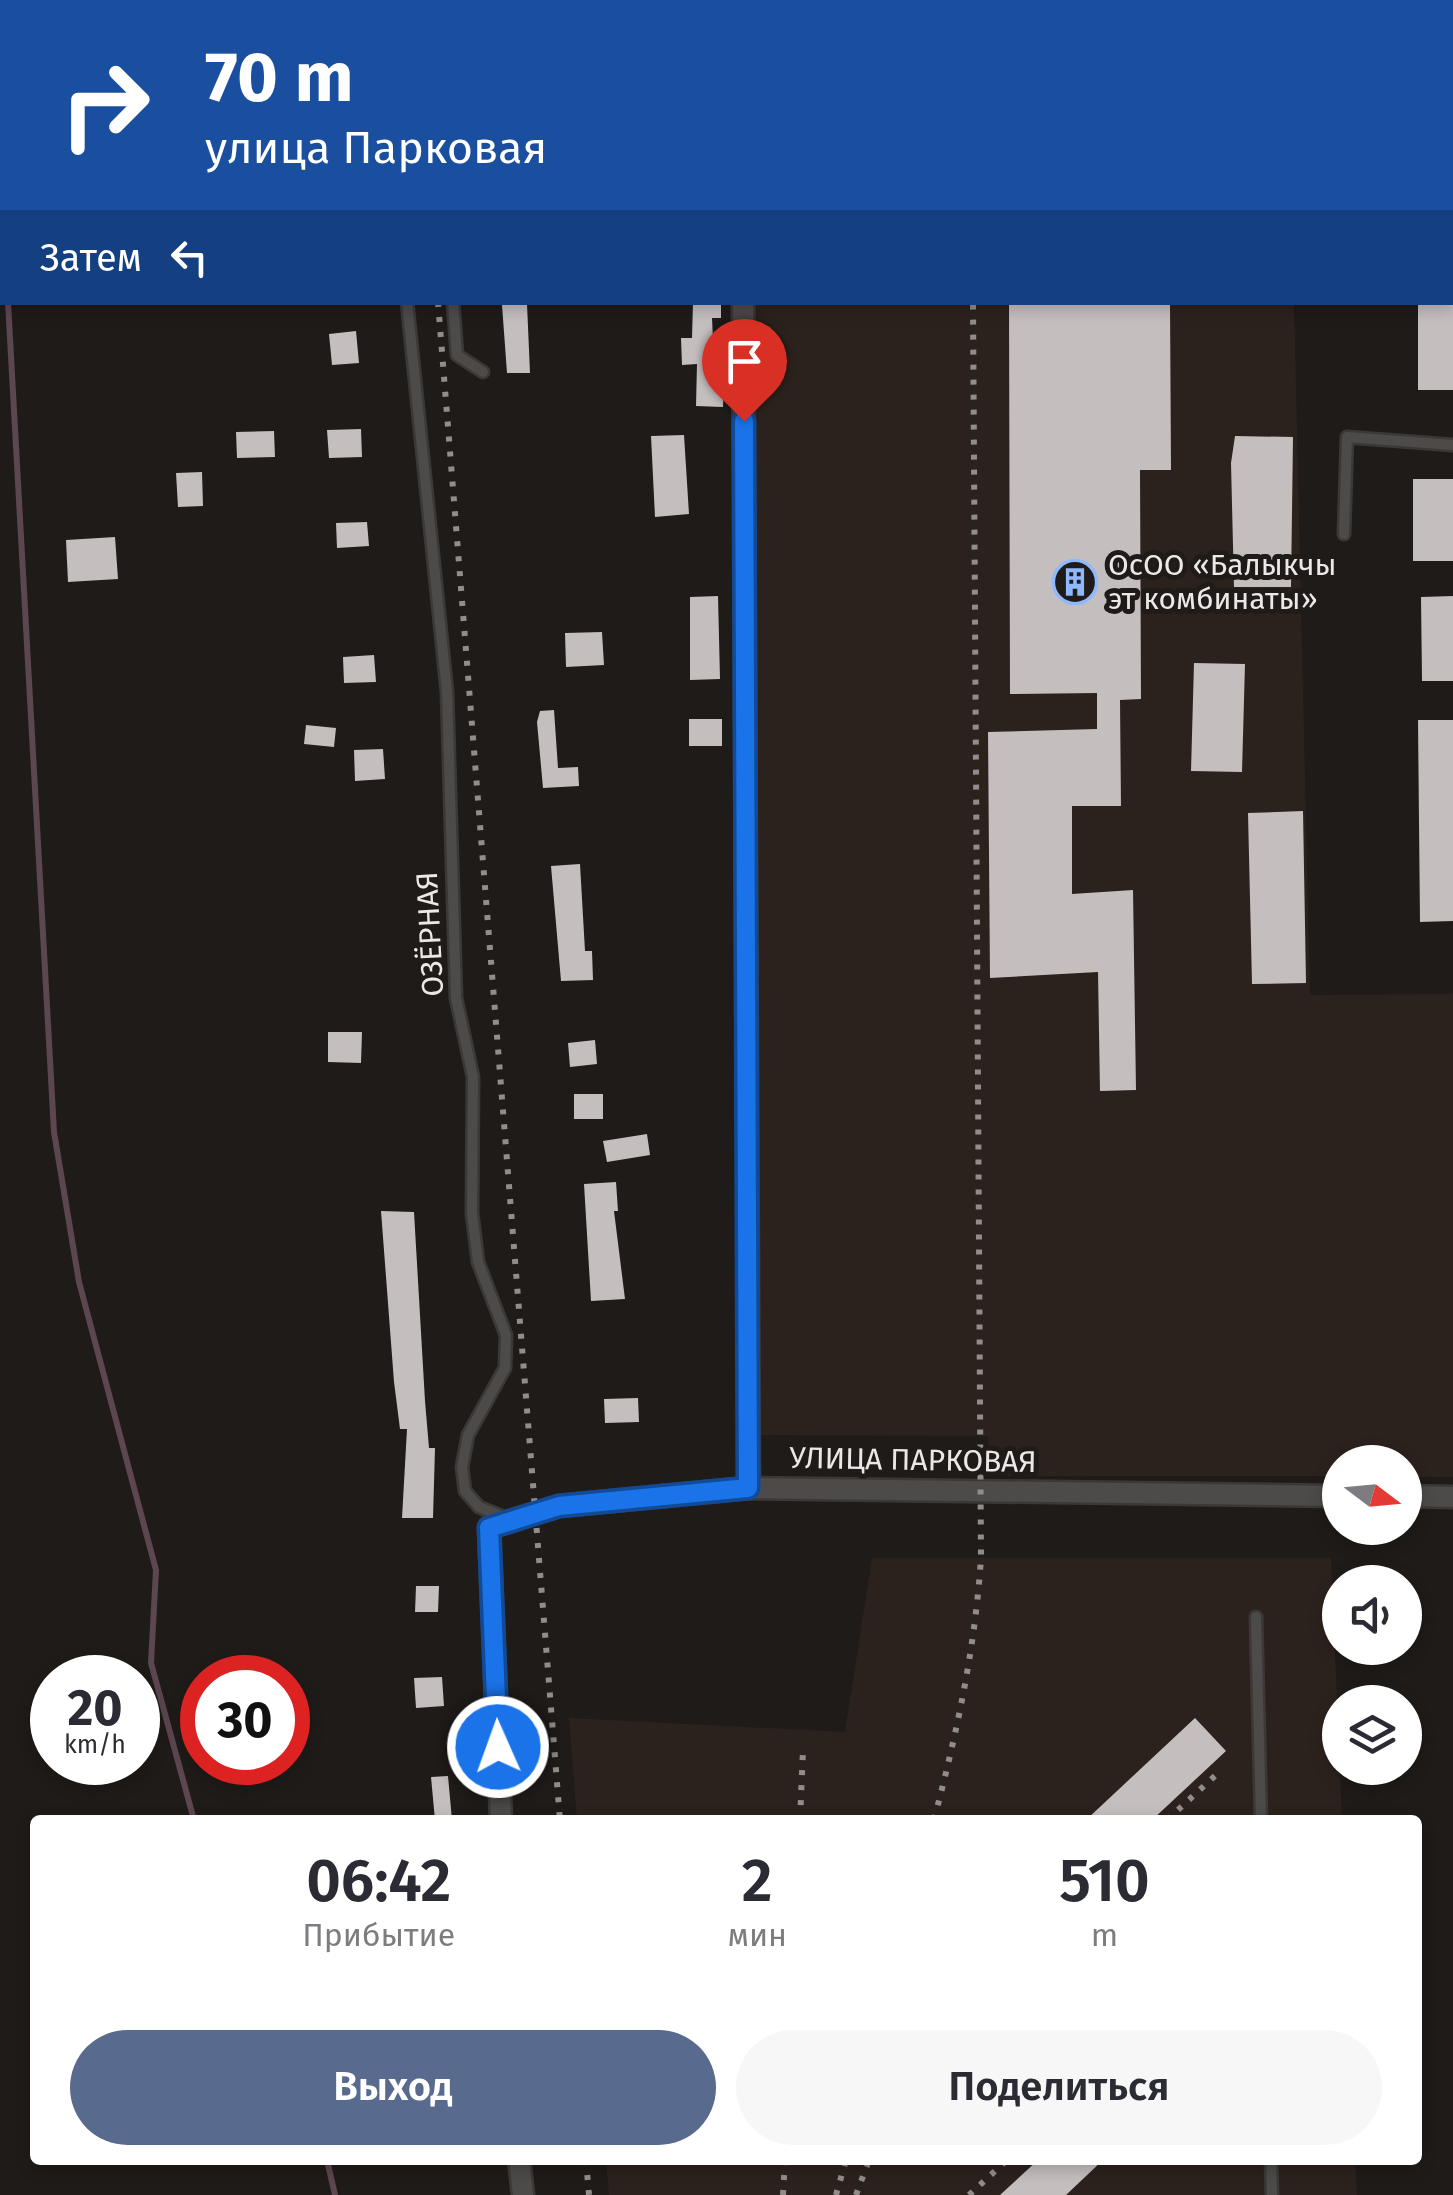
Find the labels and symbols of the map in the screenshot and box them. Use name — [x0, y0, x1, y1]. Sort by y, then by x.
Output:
pin — [702, 319, 787, 422]
place label: ОсОО «Балыкчы эт комбинаты» — [1108, 547, 1337, 617]
building icon: ОсОО «Балыкчы эт комбинаты» — [1052, 559, 1098, 605]
street label: ОЗЁРНАЯ — [409, 871, 451, 997]
street label: УЛИЦА ПАРКОВАЯ — [789, 1440, 1037, 1480]
north arrow — [1322, 1445, 1422, 1545]
speed limit sign: 30 — [180, 1655, 310, 1785]
position arrow — [446, 1695, 550, 1799]

